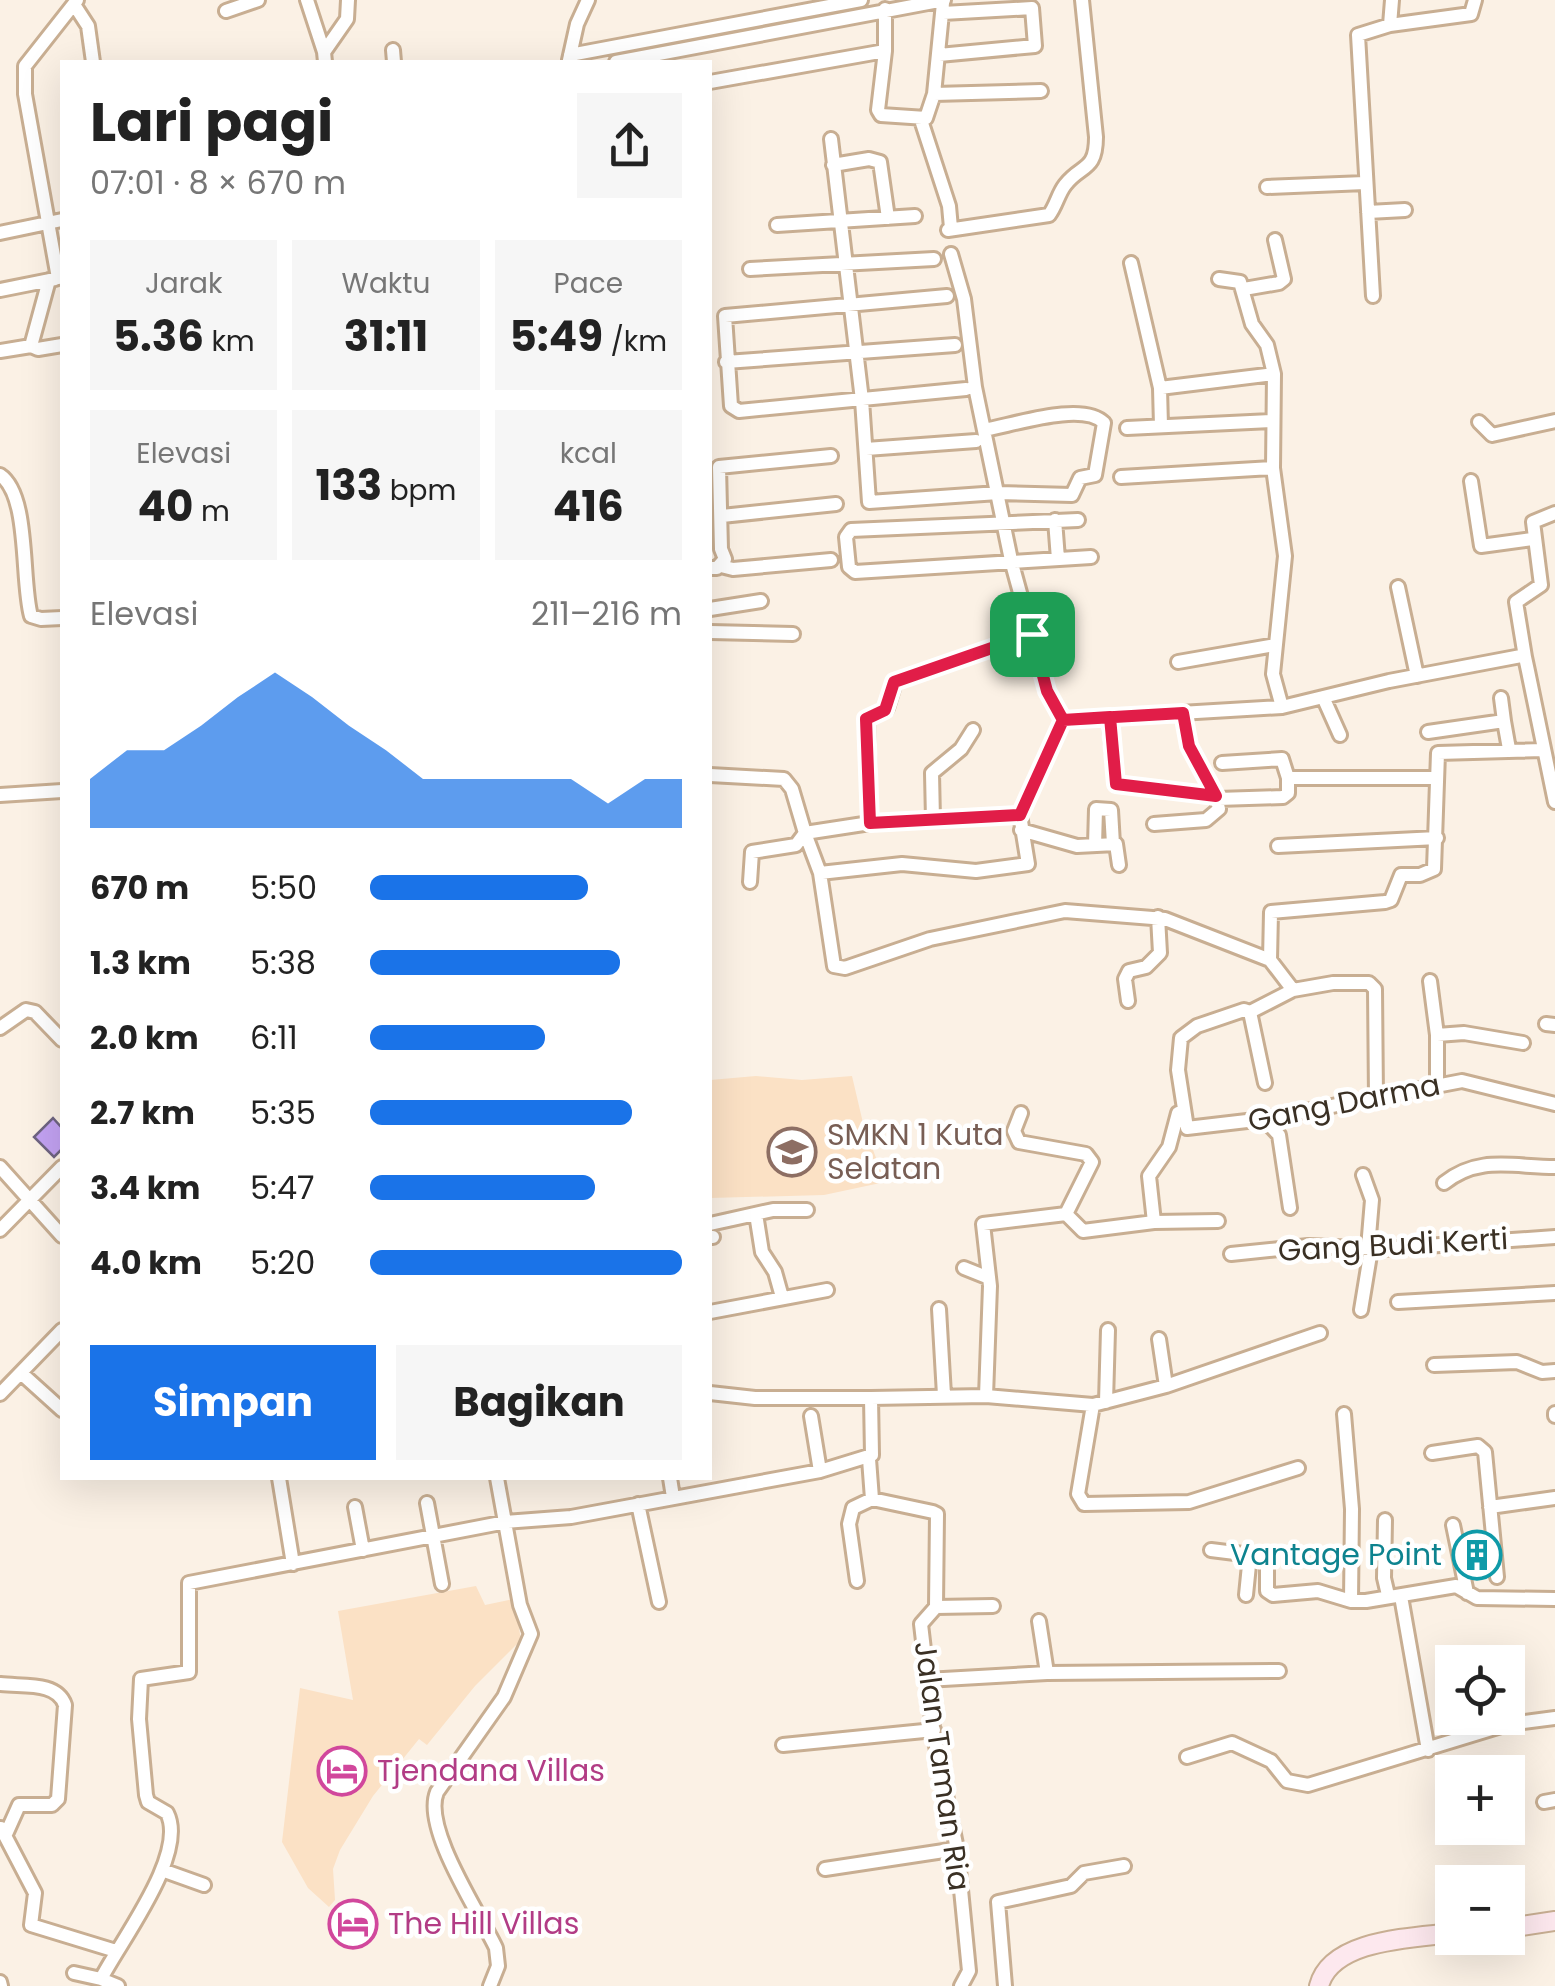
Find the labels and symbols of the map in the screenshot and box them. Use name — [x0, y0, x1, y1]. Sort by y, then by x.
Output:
pin — [990, 592, 1075, 677]
street label: Gang Darma — [1244, 1063, 1444, 1142]
place label: SMKN 1 Kuta Selatan — [827, 1113, 1004, 1190]
school or university icon: SMKN 1 Kuta Selatan — [766, 1126, 818, 1178]
street label: Gang Budi Kerti — [1277, 1217, 1509, 1272]
building icon: Vantage Point — [1451, 1529, 1503, 1581]
place label: Vantage Point — [1230, 1533, 1442, 1576]
street label: Jalan Taman Ria — [904, 1638, 981, 1894]
hotel icon: Tjendana Villas — [316, 1745, 368, 1797]
place label: Tjendana Villas — [377, 1749, 605, 1792]
hotel icon: The Hill Villas — [327, 1898, 379, 1950]
place label: The Hill Villas — [388, 1902, 579, 1945]

